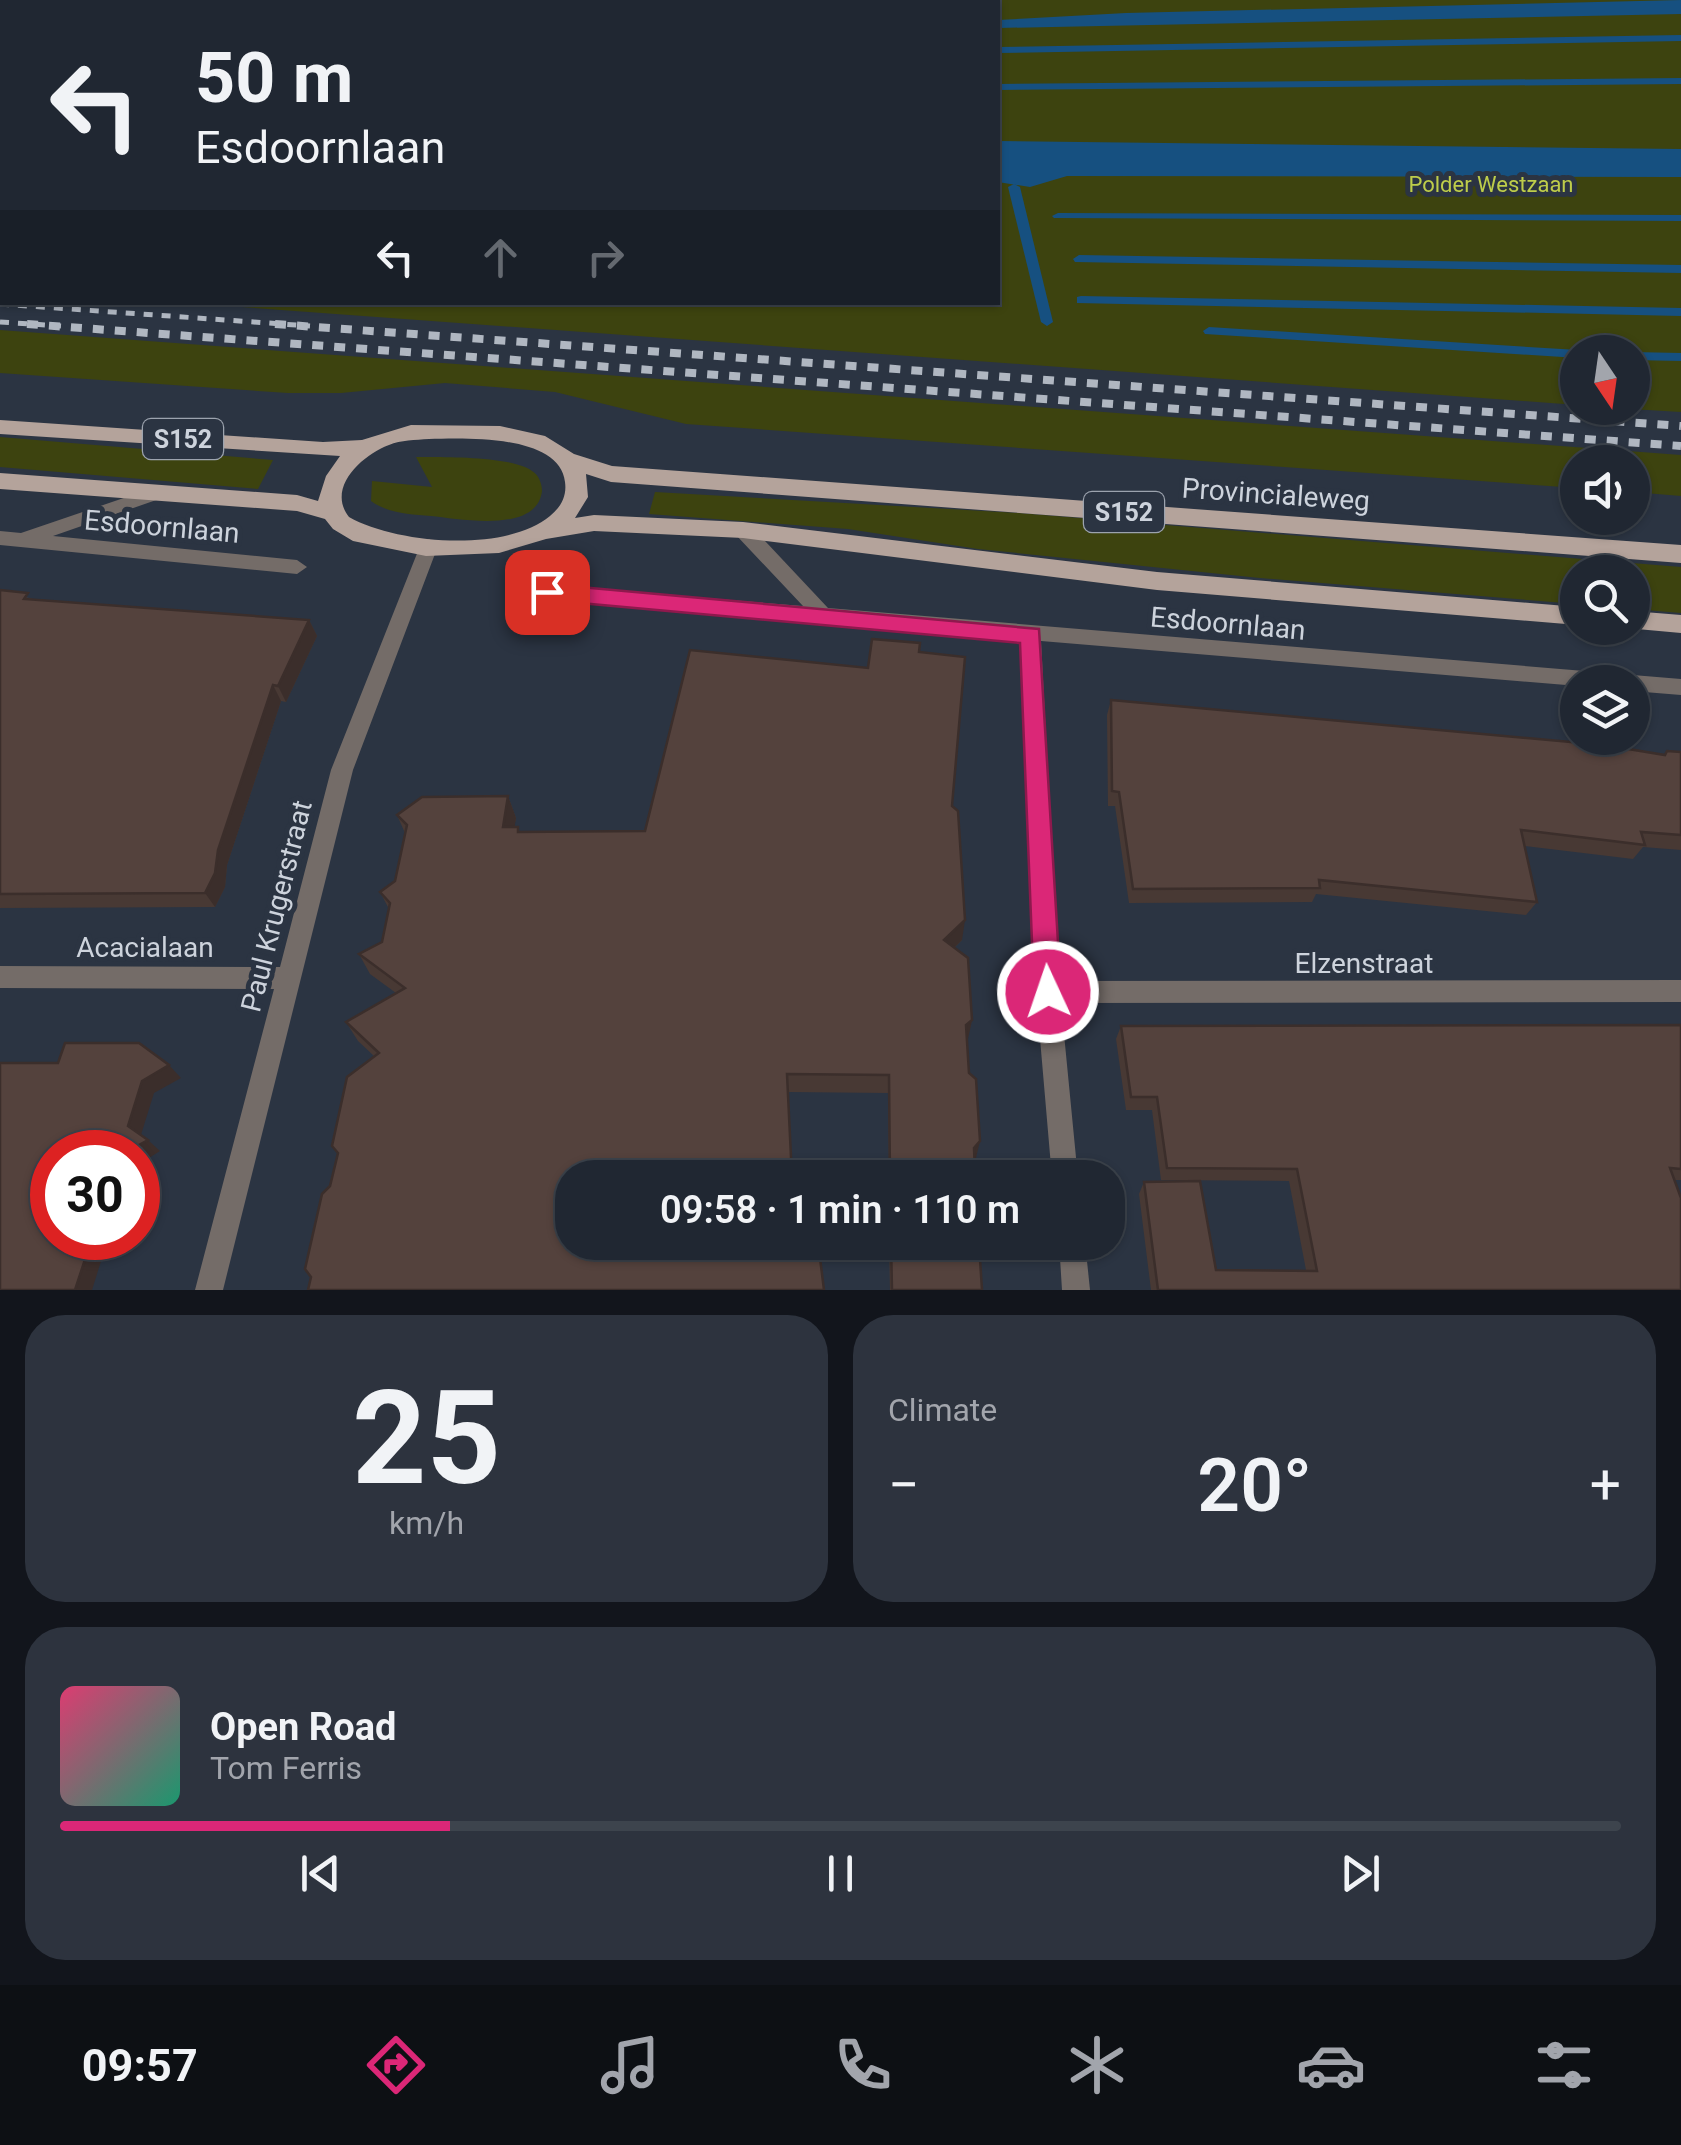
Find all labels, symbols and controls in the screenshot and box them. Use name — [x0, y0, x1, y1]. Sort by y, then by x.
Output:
text: 50 m — [195, 37, 353, 119]
icon: left — [30, 40, 160, 170]
text: Esdoornlaan — [195, 121, 445, 174]
park label: Polder Westzaan — [1408, 172, 1574, 197]
icon: left — [368, 230, 423, 285]
icon: ahead — [473, 230, 528, 285]
icon: right — [578, 230, 633, 285]
north arrow — [1560, 335, 1650, 425]
map controls — [1560, 335, 1650, 755]
road number: S152 — [143, 419, 223, 459]
button: sound — [1560, 445, 1650, 535]
street label: Provincialeweg — [1181, 471, 1371, 518]
road number: S152 — [1084, 492, 1164, 532]
street label: Esdoornlaan — [83, 503, 241, 550]
pin — [505, 550, 590, 635]
button: search — [1560, 555, 1650, 645]
icon: arrive — [520, 565, 575, 620]
street label: Esdoornlaan — [1149, 600, 1307, 647]
button: layers — [1560, 665, 1650, 755]
street label: Paul Krugerstraat — [234, 797, 319, 1015]
street label: Acacialaan — [76, 931, 214, 964]
position arrow — [996, 940, 1100, 1044]
street label: Elzenstraat — [1295, 947, 1433, 980]
speed limit sign: 30 — [30, 1130, 160, 1260]
text: 09:58 · 1 min · 110 m — [660, 1188, 1020, 1232]
text: 25 — [352, 1362, 501, 1515]
text: Climate — [888, 1391, 997, 1429]
text: 20° — [1197, 1441, 1312, 1529]
text: − — [888, 1453, 919, 1517]
text: + — [1590, 1453, 1621, 1517]
text: km/h — [389, 1504, 464, 1542]
text: Open Road — [210, 1705, 396, 1749]
text: Tom Ferris — [210, 1749, 362, 1787]
icon: previous — [293, 1846, 348, 1901]
icon: pause — [813, 1846, 868, 1901]
icon: next — [1333, 1846, 1388, 1901]
icon: directions — [361, 2030, 431, 2100]
icon: music — [595, 2030, 665, 2100]
icon: phone — [828, 2030, 898, 2100]
icon: climate — [1062, 2030, 1132, 2100]
icon: car — [1296, 2030, 1366, 2100]
icon: filters — [1529, 2030, 1599, 2100]
text: 09:57 — [82, 2039, 198, 2092]

